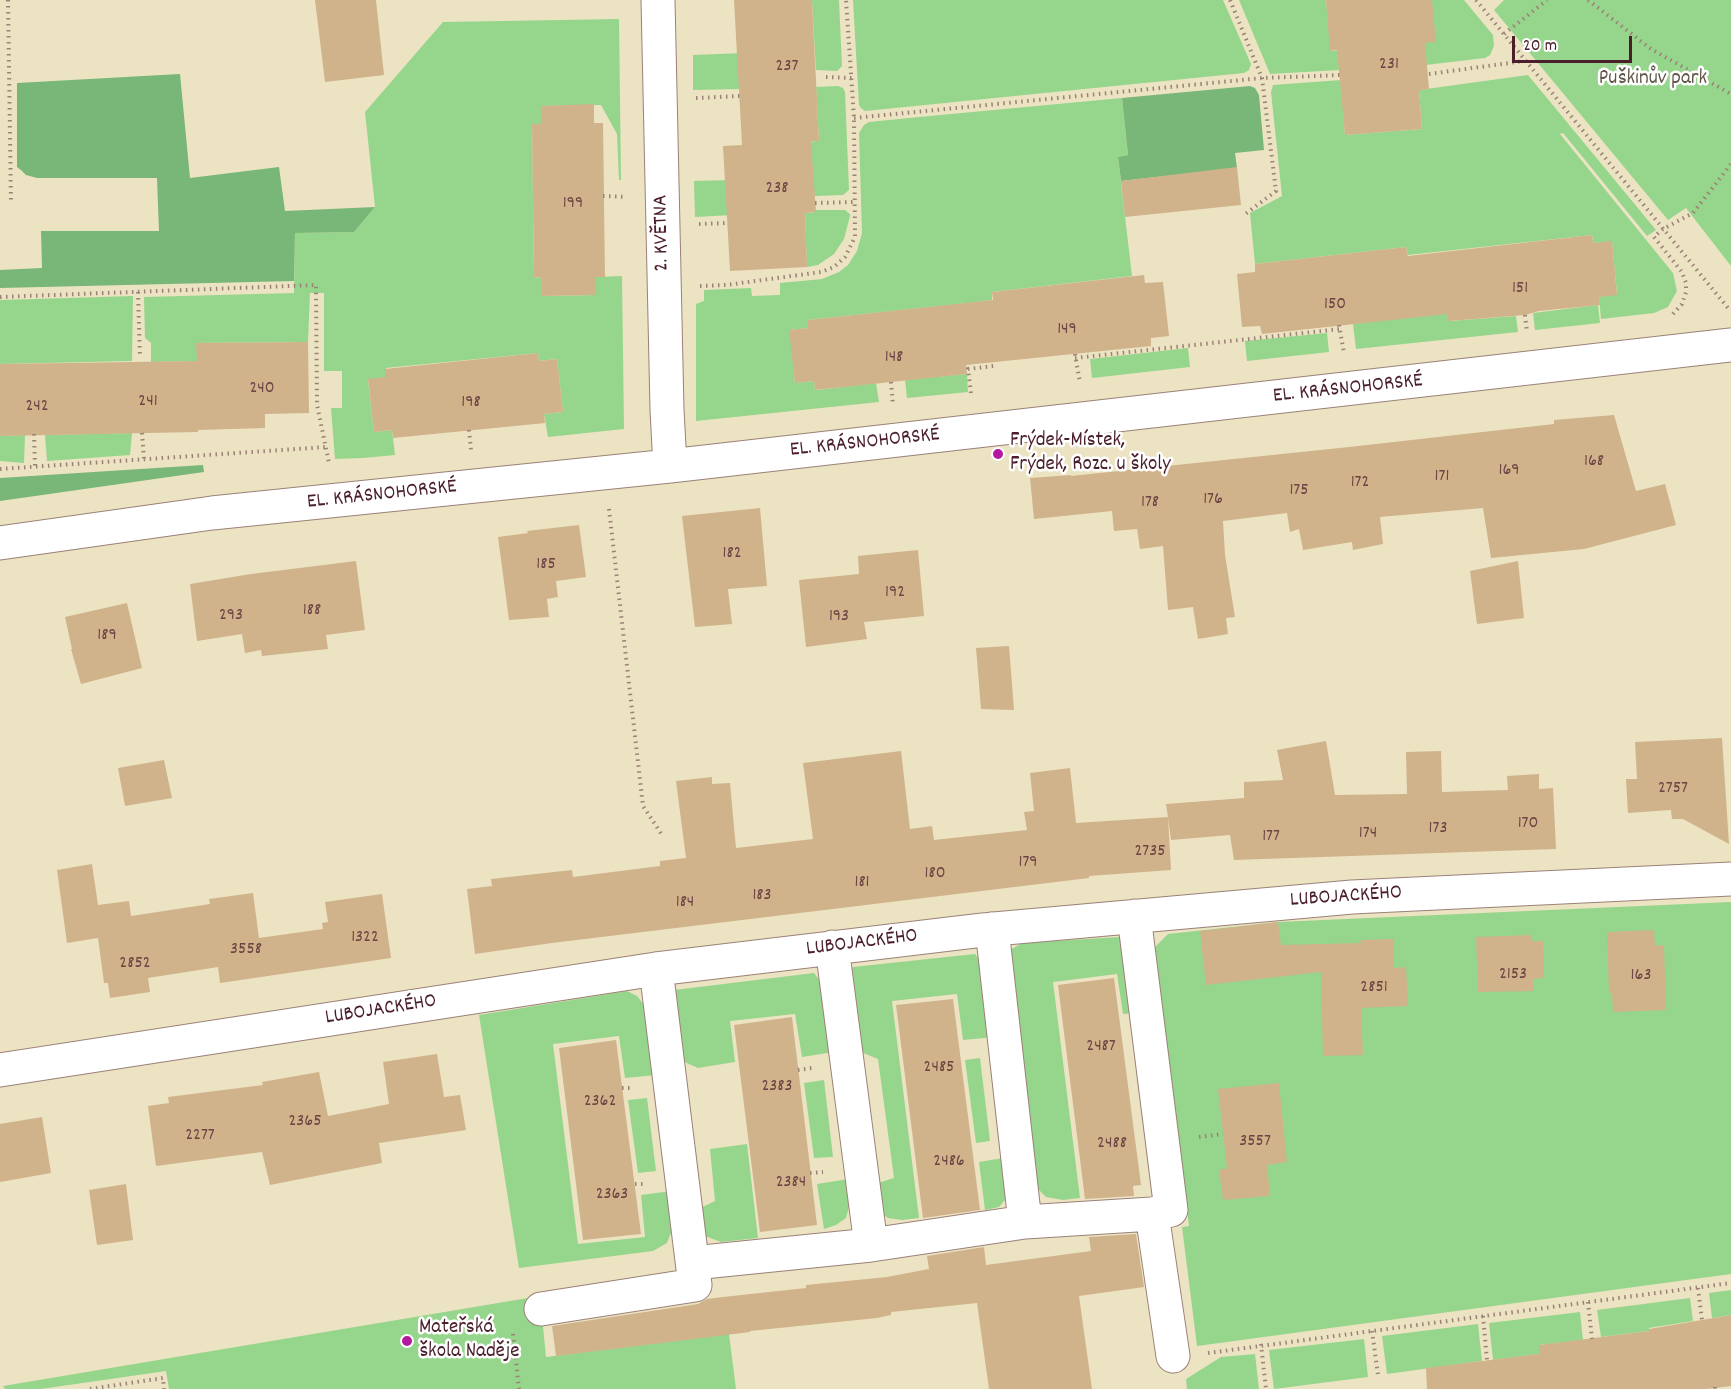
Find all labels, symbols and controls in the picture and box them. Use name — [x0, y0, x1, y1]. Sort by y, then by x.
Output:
scale bar — [1515, 24, 1635, 62]
text: 20 m — [1523, 34, 1557, 59]
house number: 231 — [1379, 55, 1399, 77]
house number: 237 — [776, 57, 798, 79]
park label: Puškinův park — [1599, 67, 1707, 93]
house number: 238 — [765, 179, 789, 201]
house number: 199 — [563, 194, 583, 216]
street label: 2. KVĚTNA — [650, 194, 676, 272]
house number: 151 — [1512, 279, 1528, 301]
house number: 150 — [1324, 295, 1346, 317]
house number: 149 — [1057, 320, 1077, 342]
house number: 148 — [885, 348, 903, 370]
street label: EL. KRÁSNOHORSKÉ — [1272, 370, 1424, 410]
house number: 240 — [249, 379, 275, 401]
house number: 241 — [138, 392, 158, 414]
house number: 198 — [461, 393, 481, 415]
house number: 242 — [25, 397, 49, 419]
street label: EL. KRÁSNOHORSKÉ — [789, 424, 941, 464]
place label: Frýdek-Místek, Frýdek, Rozc. u školy — [1010, 429, 1171, 479]
marker: Frýdek-Místek, Frýdek, Rozc. u školy — [991, 447, 1005, 461]
house number: 168 — [1584, 452, 1604, 474]
house number: 169 — [1498, 461, 1520, 483]
house number: 171 — [1435, 467, 1449, 489]
house number: 172 — [1351, 473, 1369, 495]
street label: EL. KRÁSNOHORSKÉ — [306, 476, 458, 516]
house number: 175 — [1289, 481, 1309, 503]
house number: 176 — [1203, 490, 1223, 512]
house number: 178 — [1141, 493, 1159, 515]
house number: 182 — [722, 544, 742, 566]
house number: 185 — [536, 555, 556, 577]
house number: 192 — [885, 583, 905, 605]
house number: 188 — [303, 601, 321, 623]
house number: 293 — [219, 606, 243, 628]
house number: 193 — [829, 607, 849, 629]
house number: 189 — [97, 626, 117, 648]
house number: 2757 — [1658, 779, 1688, 801]
house number: 170 — [1518, 814, 1538, 836]
house number: 173 — [1429, 819, 1447, 841]
house number: 174 — [1359, 824, 1377, 846]
house number: 177 — [1262, 827, 1280, 849]
house number: 2735 — [1134, 842, 1166, 864]
house number: 179 — [1018, 853, 1038, 875]
house number: 180 — [925, 864, 945, 886]
house number: 181 — [854, 873, 870, 895]
street label: LUBOJACKÉHO — [1289, 882, 1403, 914]
house number: 183 — [752, 886, 772, 908]
house number: 184 — [676, 893, 694, 915]
street label: LUBOJACKÉHO — [805, 925, 919, 963]
house number: 1322 — [351, 928, 379, 950]
house number: 3558 — [230, 940, 262, 962]
house number: 2852 — [119, 954, 151, 976]
house number: 2153 — [1499, 965, 1527, 987]
house number: 163 — [1631, 966, 1651, 988]
house number: 2851 — [1360, 978, 1388, 1000]
street label: LUBOJACKÉHO — [324, 990, 438, 1032]
house number: 2487 — [1086, 1037, 1116, 1059]
house number: 2485 — [924, 1058, 954, 1080]
house number: 2383 — [761, 1077, 793, 1099]
house number: 2362 — [584, 1092, 616, 1114]
house number: 2365 — [288, 1112, 322, 1134]
house number: 2277 — [185, 1126, 215, 1148]
house number: 3557 — [1239, 1132, 1271, 1154]
house number: 2488 — [1097, 1134, 1127, 1156]
house number: 2486 — [933, 1152, 965, 1174]
house number: 2384 — [776, 1173, 806, 1195]
house number: 2363 — [596, 1185, 628, 1207]
place label: Mateřská škola Naděje — [419, 1316, 520, 1366]
marker: Mateřská škola Naděje — [400, 1334, 414, 1348]

